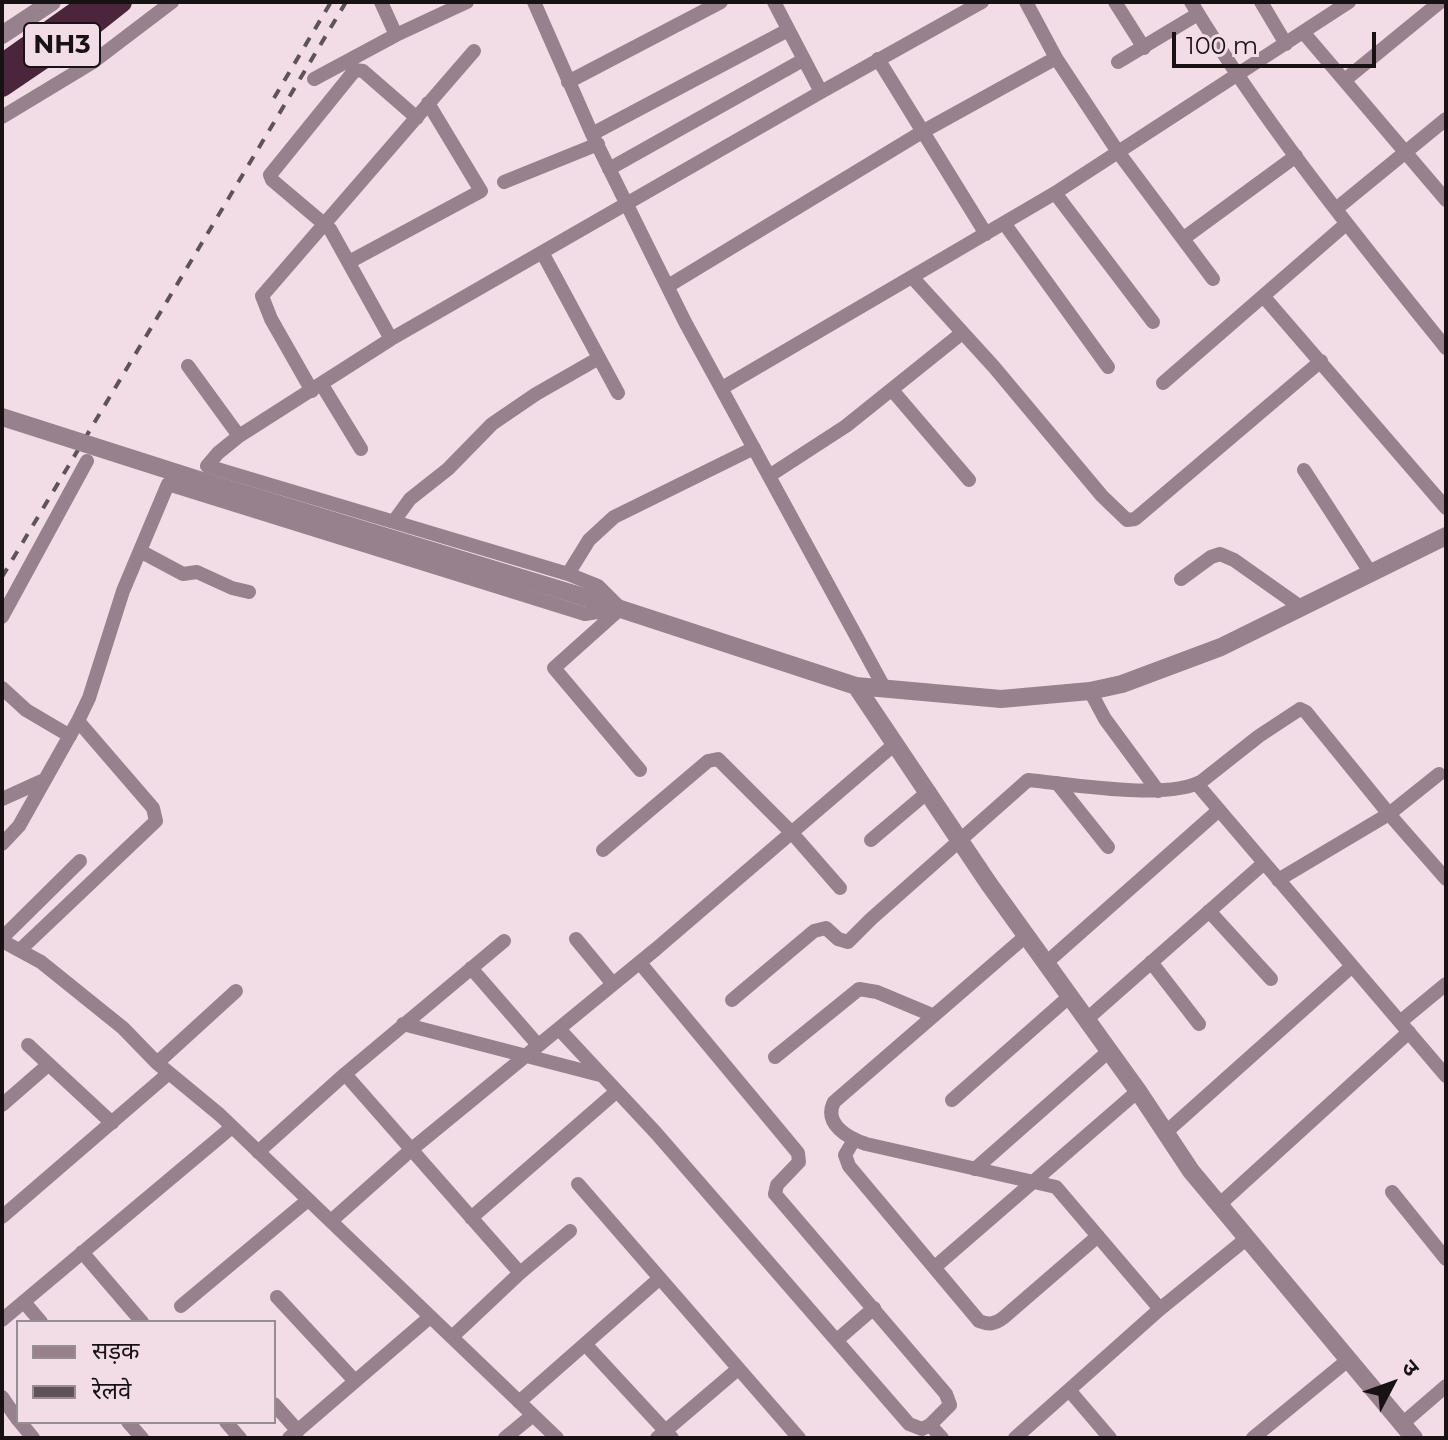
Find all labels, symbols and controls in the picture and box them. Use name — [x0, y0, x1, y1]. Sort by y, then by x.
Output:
scale bar — [1176, 16, 1380, 66]
road number: NH3 — [24, 23, 100, 67]
text: 100 m — [1186, 31, 1258, 60]
legend — [16, 1320, 276, 1424]
text: सड़क — [92, 1336, 140, 1365]
north arrow — [1352, 1344, 1432, 1424]
text: उ — [1396, 1354, 1425, 1382]
text: रेलवे — [92, 1376, 131, 1405]

